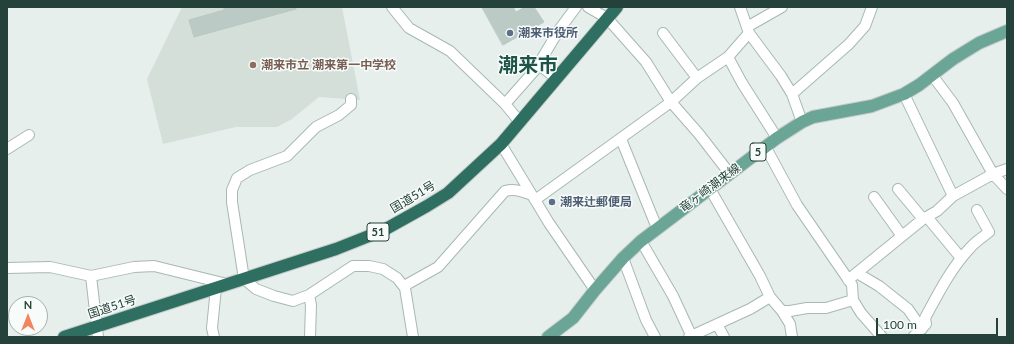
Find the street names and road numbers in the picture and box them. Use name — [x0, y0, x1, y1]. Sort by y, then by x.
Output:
road number: 5 — [750, 143, 766, 161]
street label: 竜ヶ崎潮来線 — [677, 161, 743, 215]
street label: 国道51号 — [388, 178, 438, 216]
road number: 51 — [367, 223, 389, 241]
street label: 国道51号 — [86, 292, 138, 322]

